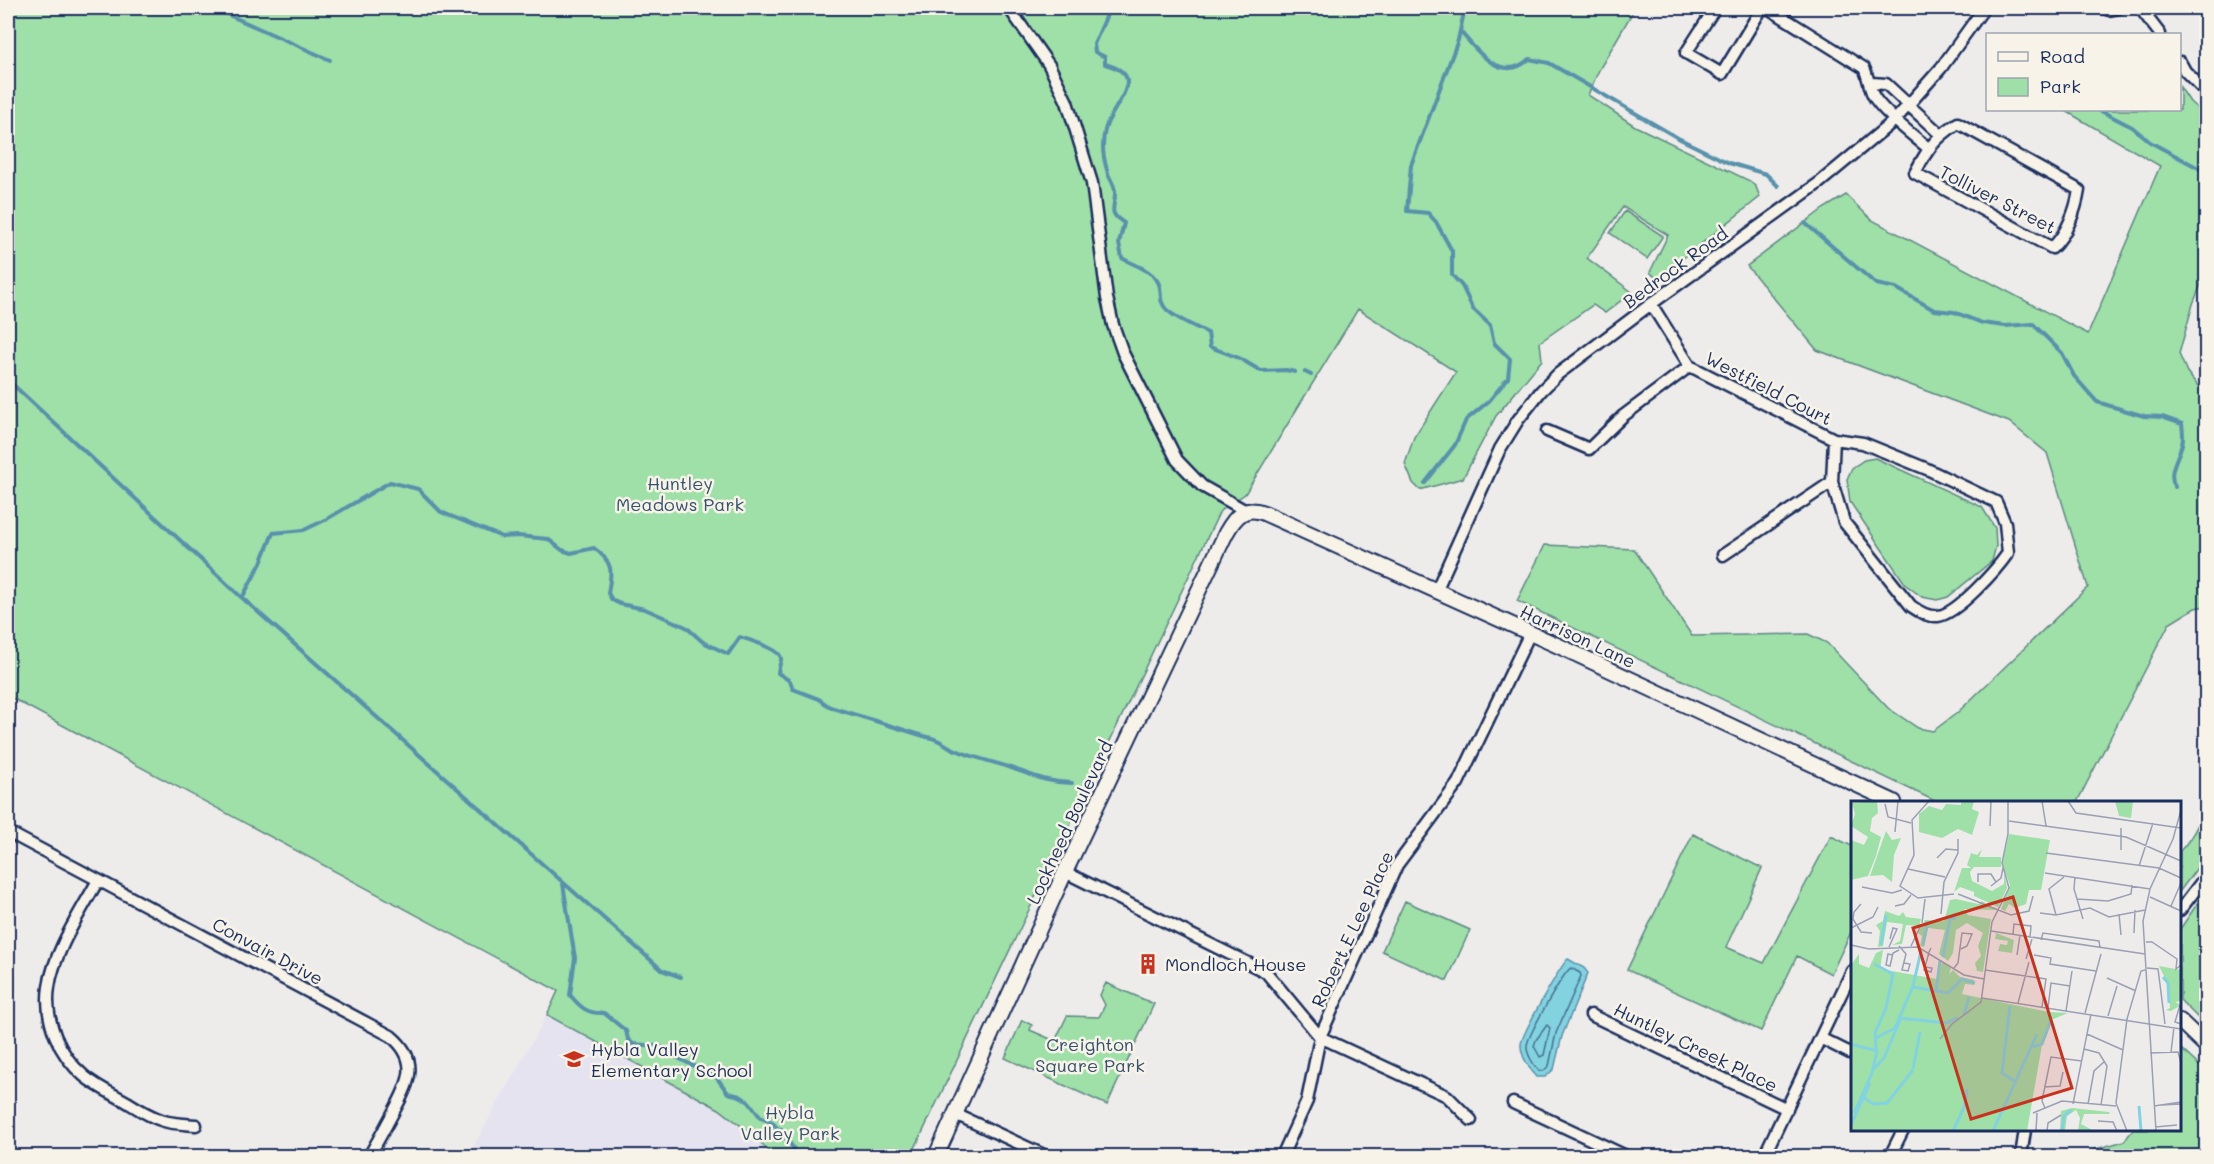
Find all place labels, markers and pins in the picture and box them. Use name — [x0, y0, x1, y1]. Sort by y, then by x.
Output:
building icon: Mondloch House — [1136, 952, 1160, 976]
place label: Mondloch House — [1165, 952, 1306, 976]
place label: Hybla Valley Elementary School — [591, 1037, 753, 1082]
school or university icon: Hybla Valley Elementary School — [562, 1047, 586, 1071]

